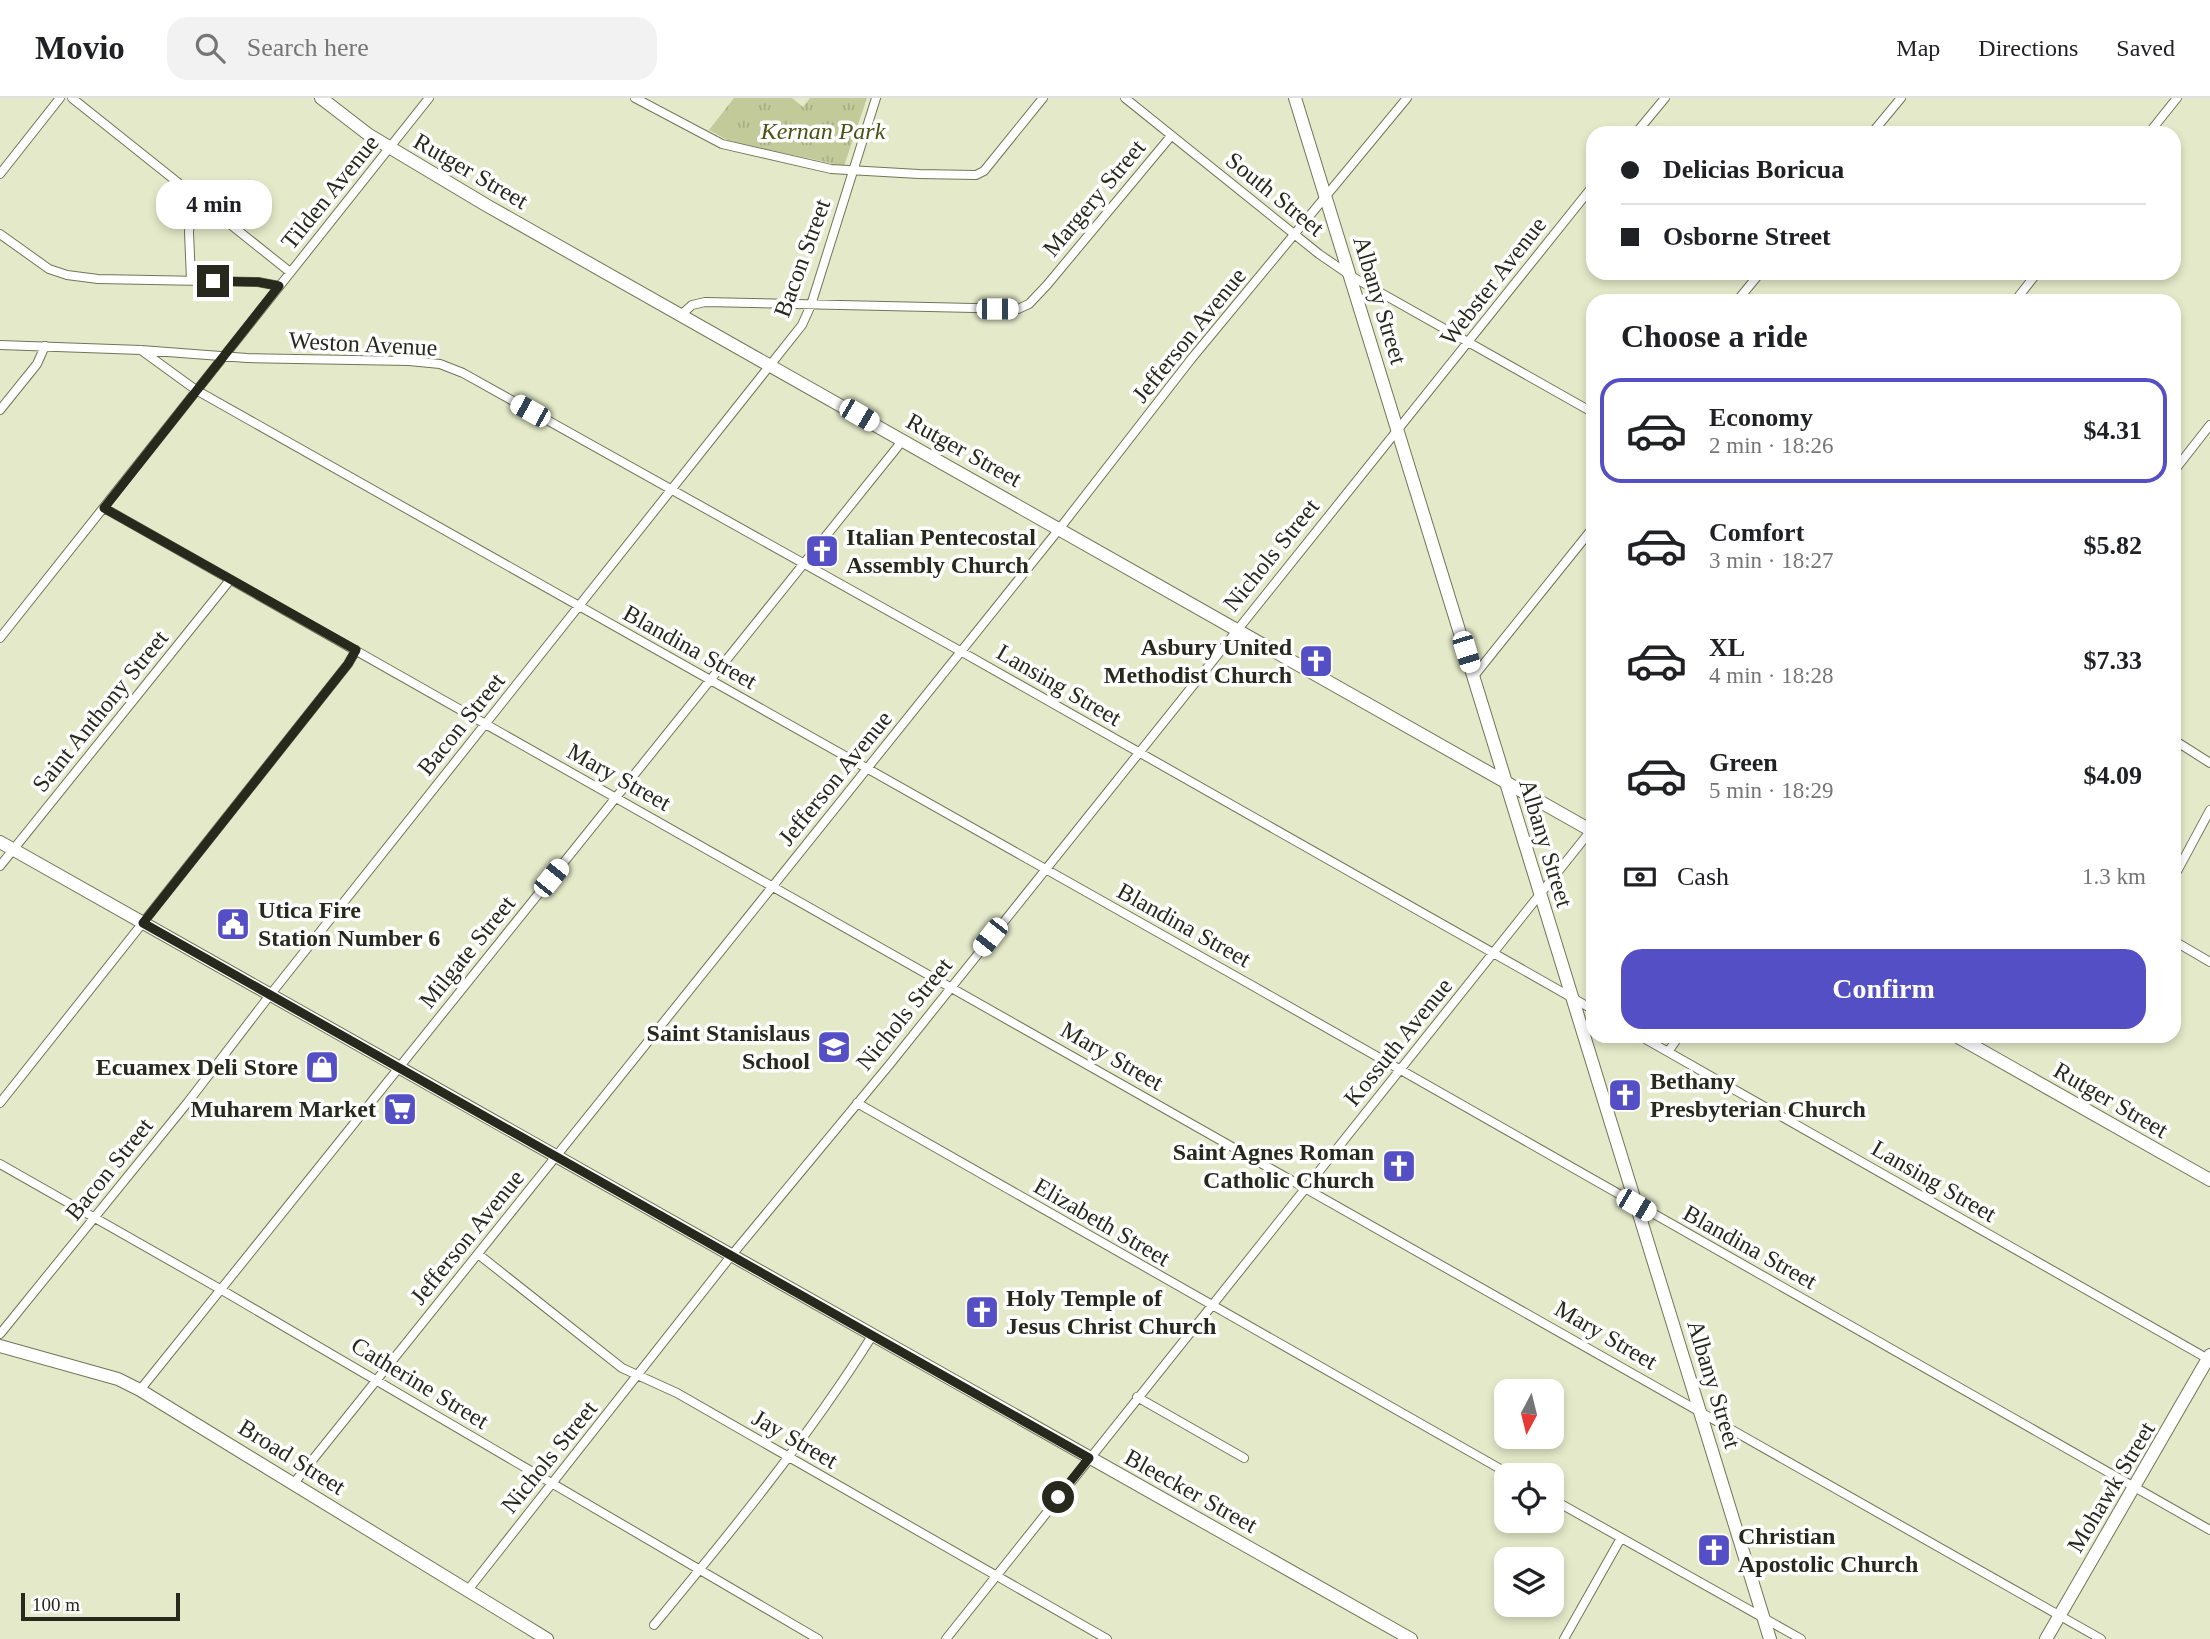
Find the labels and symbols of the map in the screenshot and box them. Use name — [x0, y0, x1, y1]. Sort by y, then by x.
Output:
park label: Kernan Park — [760, 118, 886, 144]
street label: Rutger Street — [409, 128, 533, 214]
street label: Tilden Avenue — [276, 130, 384, 254]
street label: Margery Street — [1038, 134, 1151, 262]
street label: South Street — [1221, 147, 1329, 241]
callout: 4 min — [155, 180, 271, 228]
street label: Bacon Street — [769, 195, 835, 320]
street label: Webster Avenue — [1435, 212, 1551, 350]
street label: Albany Street — [1348, 233, 1412, 368]
street label: Jefferson Avenue — [1127, 263, 1251, 407]
route end — [197, 265, 229, 297]
car — [977, 299, 1019, 320]
street label: Weston Avenue — [288, 327, 438, 361]
car — [507, 392, 554, 430]
car — [836, 395, 883, 435]
street label: Rutger Street — [902, 408, 1026, 492]
street label: Nichols Street — [1218, 493, 1324, 616]
place label: Italian Pentecostal Assembly Church — [846, 524, 1036, 578]
church icon: Italian Pentecostal Assembly Church — [803, 532, 841, 570]
street label: Blandina Street — [619, 600, 762, 695]
street label: Saint Anthony Street — [27, 625, 173, 797]
car — [1450, 629, 1483, 675]
place label: Asbury United Methodist Church — [1104, 634, 1293, 688]
street label: Lansing Street — [992, 639, 1126, 731]
church icon: Asbury United Methodist Church — [1297, 642, 1335, 680]
street label: Bacon Street — [412, 668, 510, 780]
street label: Jefferson Avenue — [773, 706, 897, 850]
street label: Mary Street — [563, 738, 675, 816]
street label: Albany Street — [1514, 776, 1578, 911]
car — [530, 855, 573, 901]
street label: Blandina Street — [1113, 878, 1256, 973]
street label: Milgate Street — [414, 890, 520, 1013]
place label: Utica Fire Station Number 6 — [258, 897, 440, 951]
public building icon: Utica Fire Station Number 6 — [214, 905, 252, 943]
car — [969, 914, 1012, 960]
street label: Nichols Street — [851, 952, 957, 1075]
street label: Kossuth Avenue — [1339, 973, 1457, 1111]
street label: Mary Street — [1056, 1016, 1168, 1096]
place label: Saint Stanislaus School — [647, 1020, 810, 1074]
school or university icon: Saint Stanislaus School — [815, 1028, 853, 1066]
shop icon: Ecuamex Deli Store — [303, 1048, 341, 1086]
place label: Ecuamex Deli Store — [96, 1054, 298, 1080]
street label: Rutger Street — [2049, 1057, 2173, 1143]
place label: Bethany Presbyterian Church — [1650, 1068, 1866, 1122]
church icon: Bethany Presbyterian Church — [1606, 1076, 1644, 1114]
supermarket icon: Muharem Market — [381, 1090, 419, 1128]
place label: Muharem Market — [190, 1096, 376, 1122]
street label: Bacon Street — [60, 1113, 158, 1225]
street label: Lansing Street — [1867, 1135, 2001, 1227]
place label: Saint Agnes Roman Catholic Church — [1173, 1139, 1374, 1193]
church icon: Saint Agnes Roman Catholic Church — [1380, 1147, 1418, 1185]
street label: Jefferson Avenue — [405, 1165, 529, 1309]
street label: Elizabeth Street — [1029, 1173, 1175, 1272]
car — [1613, 1185, 1660, 1225]
street label: Blandina Street — [1679, 1200, 1822, 1295]
place label: Holy Temple of Jesus Christ Church — [1006, 1285, 1216, 1339]
church icon: Holy Temple of Jesus Christ Church — [963, 1293, 1001, 1331]
street label: Mary Street — [1550, 1295, 1662, 1375]
street label: Albany Street — [1682, 1317, 1746, 1452]
street label: Catherine Street — [347, 1332, 494, 1434]
north arrow — [1494, 1379, 1564, 1449]
street label: Nichols Street — [496, 1395, 602, 1518]
street label: Jay Street — [748, 1404, 842, 1474]
street label: Broad Street — [234, 1414, 350, 1500]
street label: Mohawk Street — [2062, 1417, 2160, 1557]
street label: Bleecker Street — [1120, 1444, 1262, 1538]
route start — [1042, 1481, 1074, 1513]
place label: Christian Apostolic Church — [1738, 1523, 1918, 1577]
church icon: Christian Apostolic Church — [1695, 1531, 1733, 1569]
scale bar — [21, 1590, 180, 1622]

